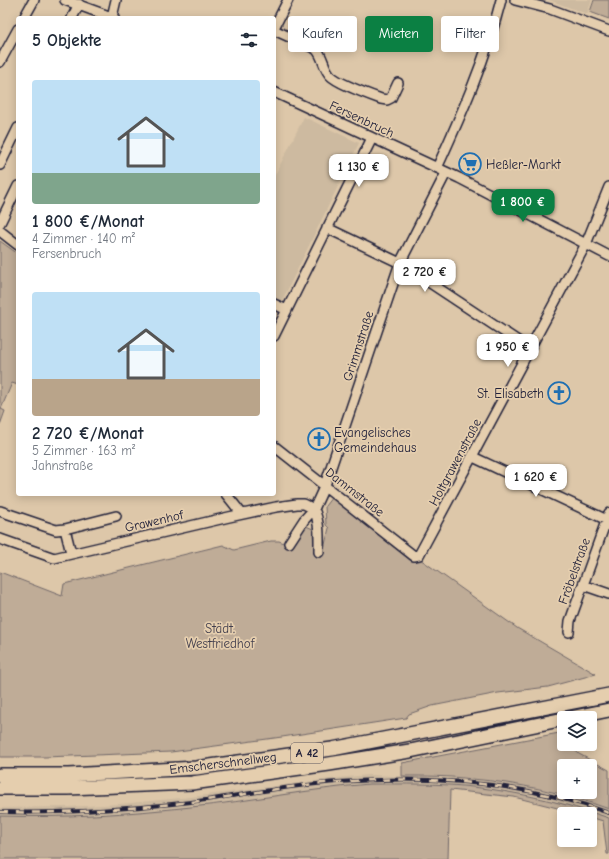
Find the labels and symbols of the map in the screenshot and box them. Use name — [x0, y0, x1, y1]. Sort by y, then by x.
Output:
street label: Fersenbruch — [327, 98, 397, 140]
supermarket icon: Heßler-Markt — [457, 151, 483, 177]
pin: 1 130 € — [322, 154, 396, 188]
place label: Heßler-Markt — [486, 157, 562, 172]
pin: 1 800 € — [486, 189, 560, 223]
pin: 2 720 € — [388, 259, 462, 293]
street label: Grimmstraße — [340, 309, 377, 383]
pin: 1 950 € — [471, 334, 545, 368]
church icon: St. Elisabeth — [546, 380, 572, 406]
place label: St. Elisabeth — [477, 386, 544, 401]
street label: Holtgrawenstraße — [426, 416, 484, 508]
place label: Evangelisches Gemeindehaus — [334, 425, 416, 455]
church icon: Evangelisches Gemeindehaus — [306, 426, 332, 452]
street label: Dammstraße — [323, 464, 388, 520]
pin: 1 620 € — [499, 464, 573, 498]
street label: Grawenhof — [123, 507, 186, 535]
street label: Fröbelstraße — [555, 535, 593, 606]
park label: Städt. Westfriedhof — [186, 621, 256, 651]
road number: A 42 — [291, 743, 323, 763]
street label: Emscherschnellweg — [169, 749, 277, 777]

